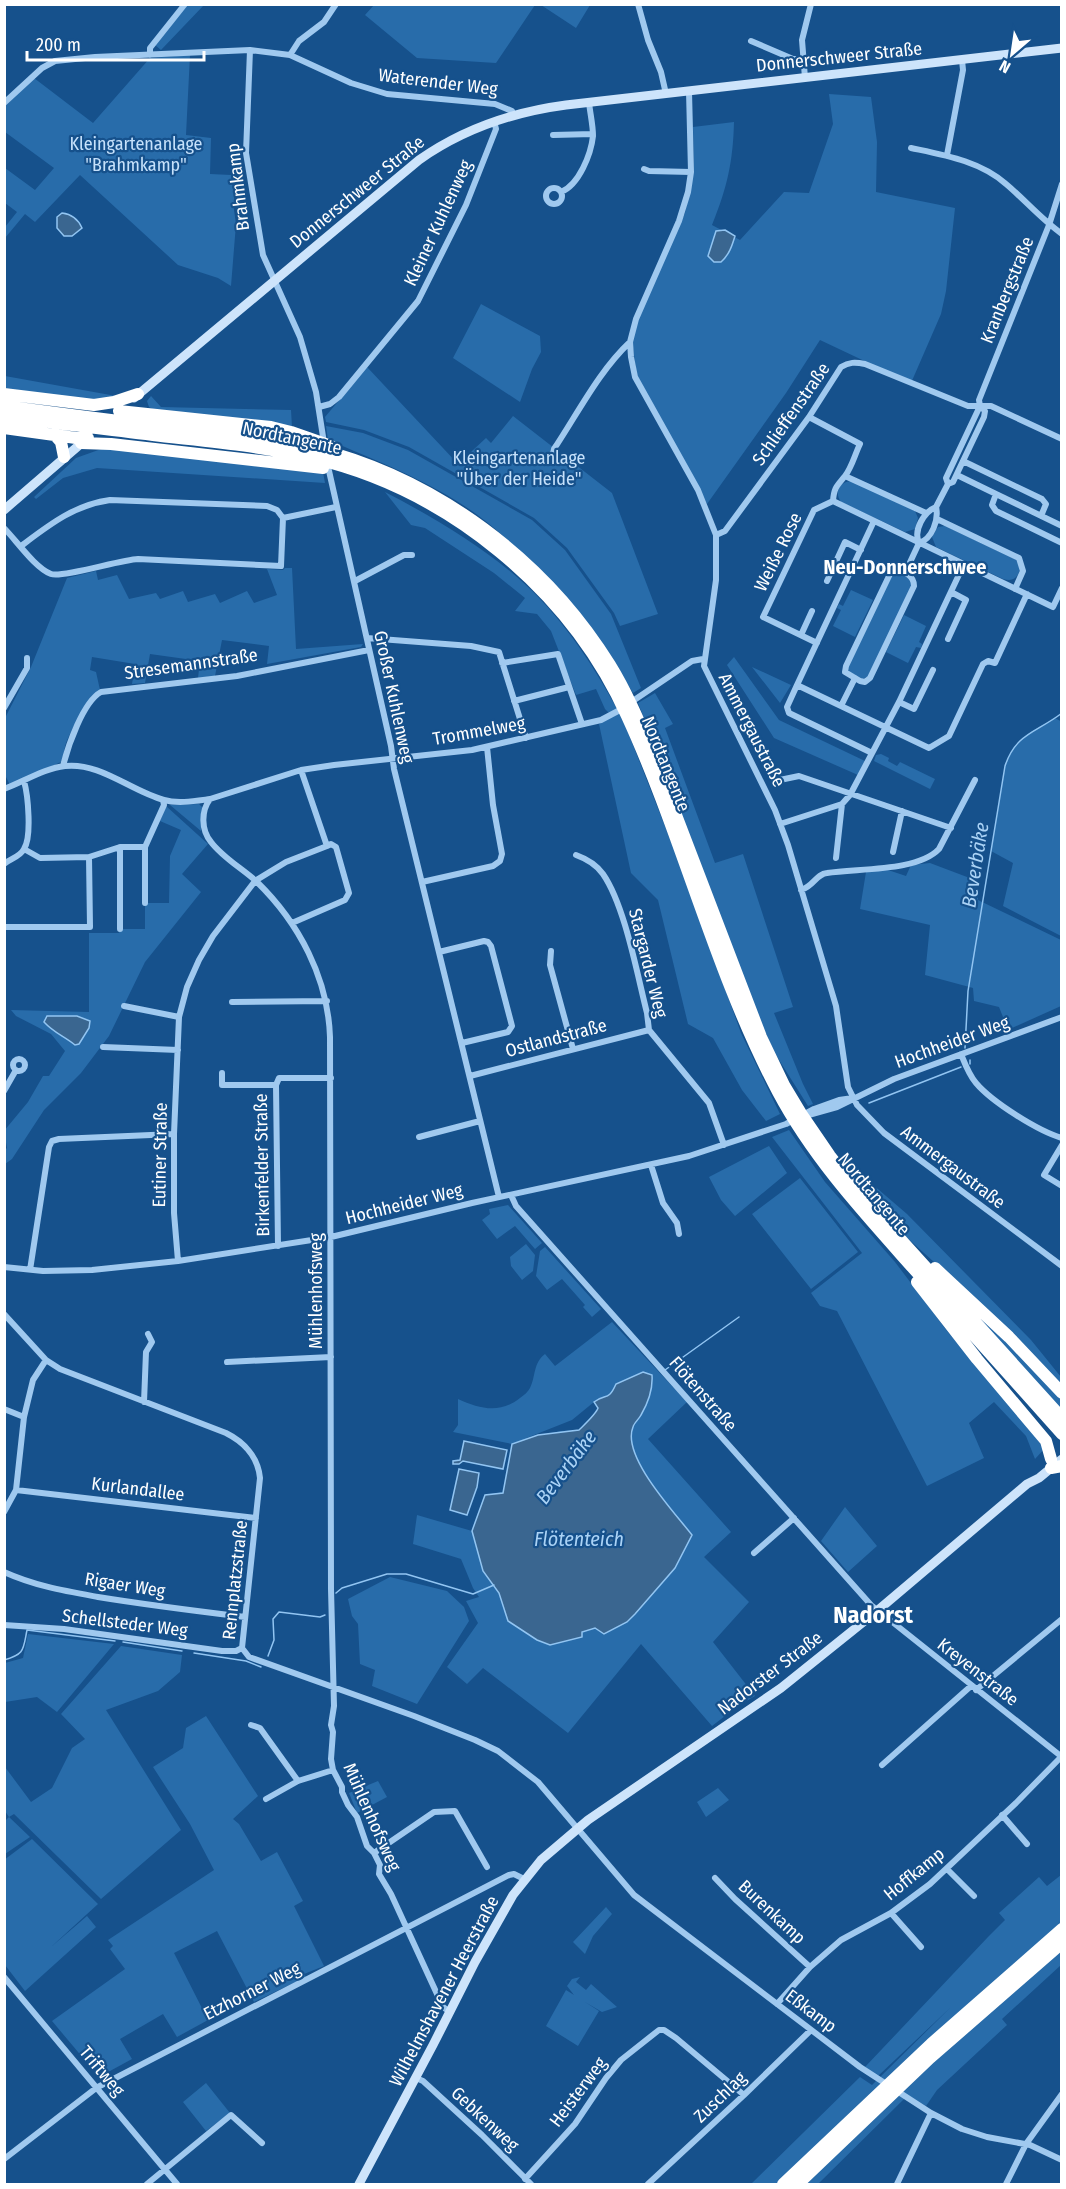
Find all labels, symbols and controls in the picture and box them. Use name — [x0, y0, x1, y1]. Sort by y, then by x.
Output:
scale bar — [27, 24, 204, 62]
north arrow — [982, 24, 1042, 84]
text: 200 m — [36, 34, 81, 56]
street label: Donnerschweer Straße — [755, 37, 923, 77]
text: N — [996, 56, 1014, 77]
street label: Waterender Weg — [377, 64, 499, 100]
street label: Donnerschweer Straße — [285, 131, 429, 253]
park label: Kleingartenanlage "Brahmkamp" — [70, 133, 203, 176]
street label: Brahmkamp — [222, 142, 254, 232]
street label: Kleiner Kuhlenweg — [399, 156, 477, 290]
street label: Kranbergstraße — [976, 233, 1038, 347]
street label: Schlieffenstraße — [748, 358, 835, 470]
street label: Nordtangente — [240, 417, 344, 459]
park label: Kleingartenanlage "Über der Heide" — [453, 447, 586, 490]
street label: Weiße Rose — [749, 509, 807, 595]
district label: Neu-Donnerschwee — [824, 555, 986, 579]
street label: Großer Kuhlenweg — [369, 629, 419, 766]
street label: Stresemannstraße — [123, 644, 259, 684]
street label: Ammergaustraße — [714, 669, 790, 791]
street label: Trommelweg — [431, 712, 527, 750]
street label: Nordtangente — [637, 713, 695, 815]
water label: Beverbäke — [956, 820, 994, 909]
street label: Stargarder Weg — [624, 906, 672, 1020]
street label: Hochheider Weg — [892, 1011, 1013, 1073]
street label: Ostlandstraße — [503, 1014, 609, 1062]
street label: Birkenfelder Straße — [250, 1093, 274, 1237]
street label: Eutiner Straße — [148, 1102, 172, 1208]
street label: Ammergaustraße — [896, 1121, 1010, 1213]
street label: Nordtangente — [833, 1148, 915, 1240]
street label: Hochheider Weg — [343, 1179, 465, 1229]
street label: Mühlenhofsweg — [305, 1233, 327, 1349]
street label: Flötenstraße — [664, 1352, 742, 1436]
water label: Beverbäke — [531, 1425, 602, 1509]
street label: Kurlandallee — [90, 1472, 186, 1506]
street label: Rennplatzstraße — [218, 1519, 252, 1641]
water label: Flötenteich — [534, 1527, 624, 1551]
street label: Rigaer Weg — [83, 1568, 167, 1602]
district label: Nadorst — [833, 1601, 913, 1629]
street label: Schellsteder Weg — [61, 1604, 190, 1642]
street label: Nadorster Straße — [713, 1626, 827, 1720]
street label: Kreyenstraße — [933, 1633, 1023, 1711]
street label: Mühlenhofsweg — [338, 1760, 406, 1875]
street label: Hoffkamp — [879, 1843, 949, 1905]
street label: Burenkamp — [734, 1875, 810, 1949]
street label: Wilhelmshavener Heerstraße — [384, 1892, 504, 2090]
street label: Etzhorner Weg — [200, 1957, 305, 2025]
street label: Eßkamp — [781, 1985, 841, 2037]
street label: Triftweg — [75, 2041, 130, 2101]
street label: Heisterweg — [545, 2052, 612, 2131]
street label: Zuschlag — [689, 2066, 751, 2127]
street label: Gebkenweg — [447, 2082, 524, 2156]

